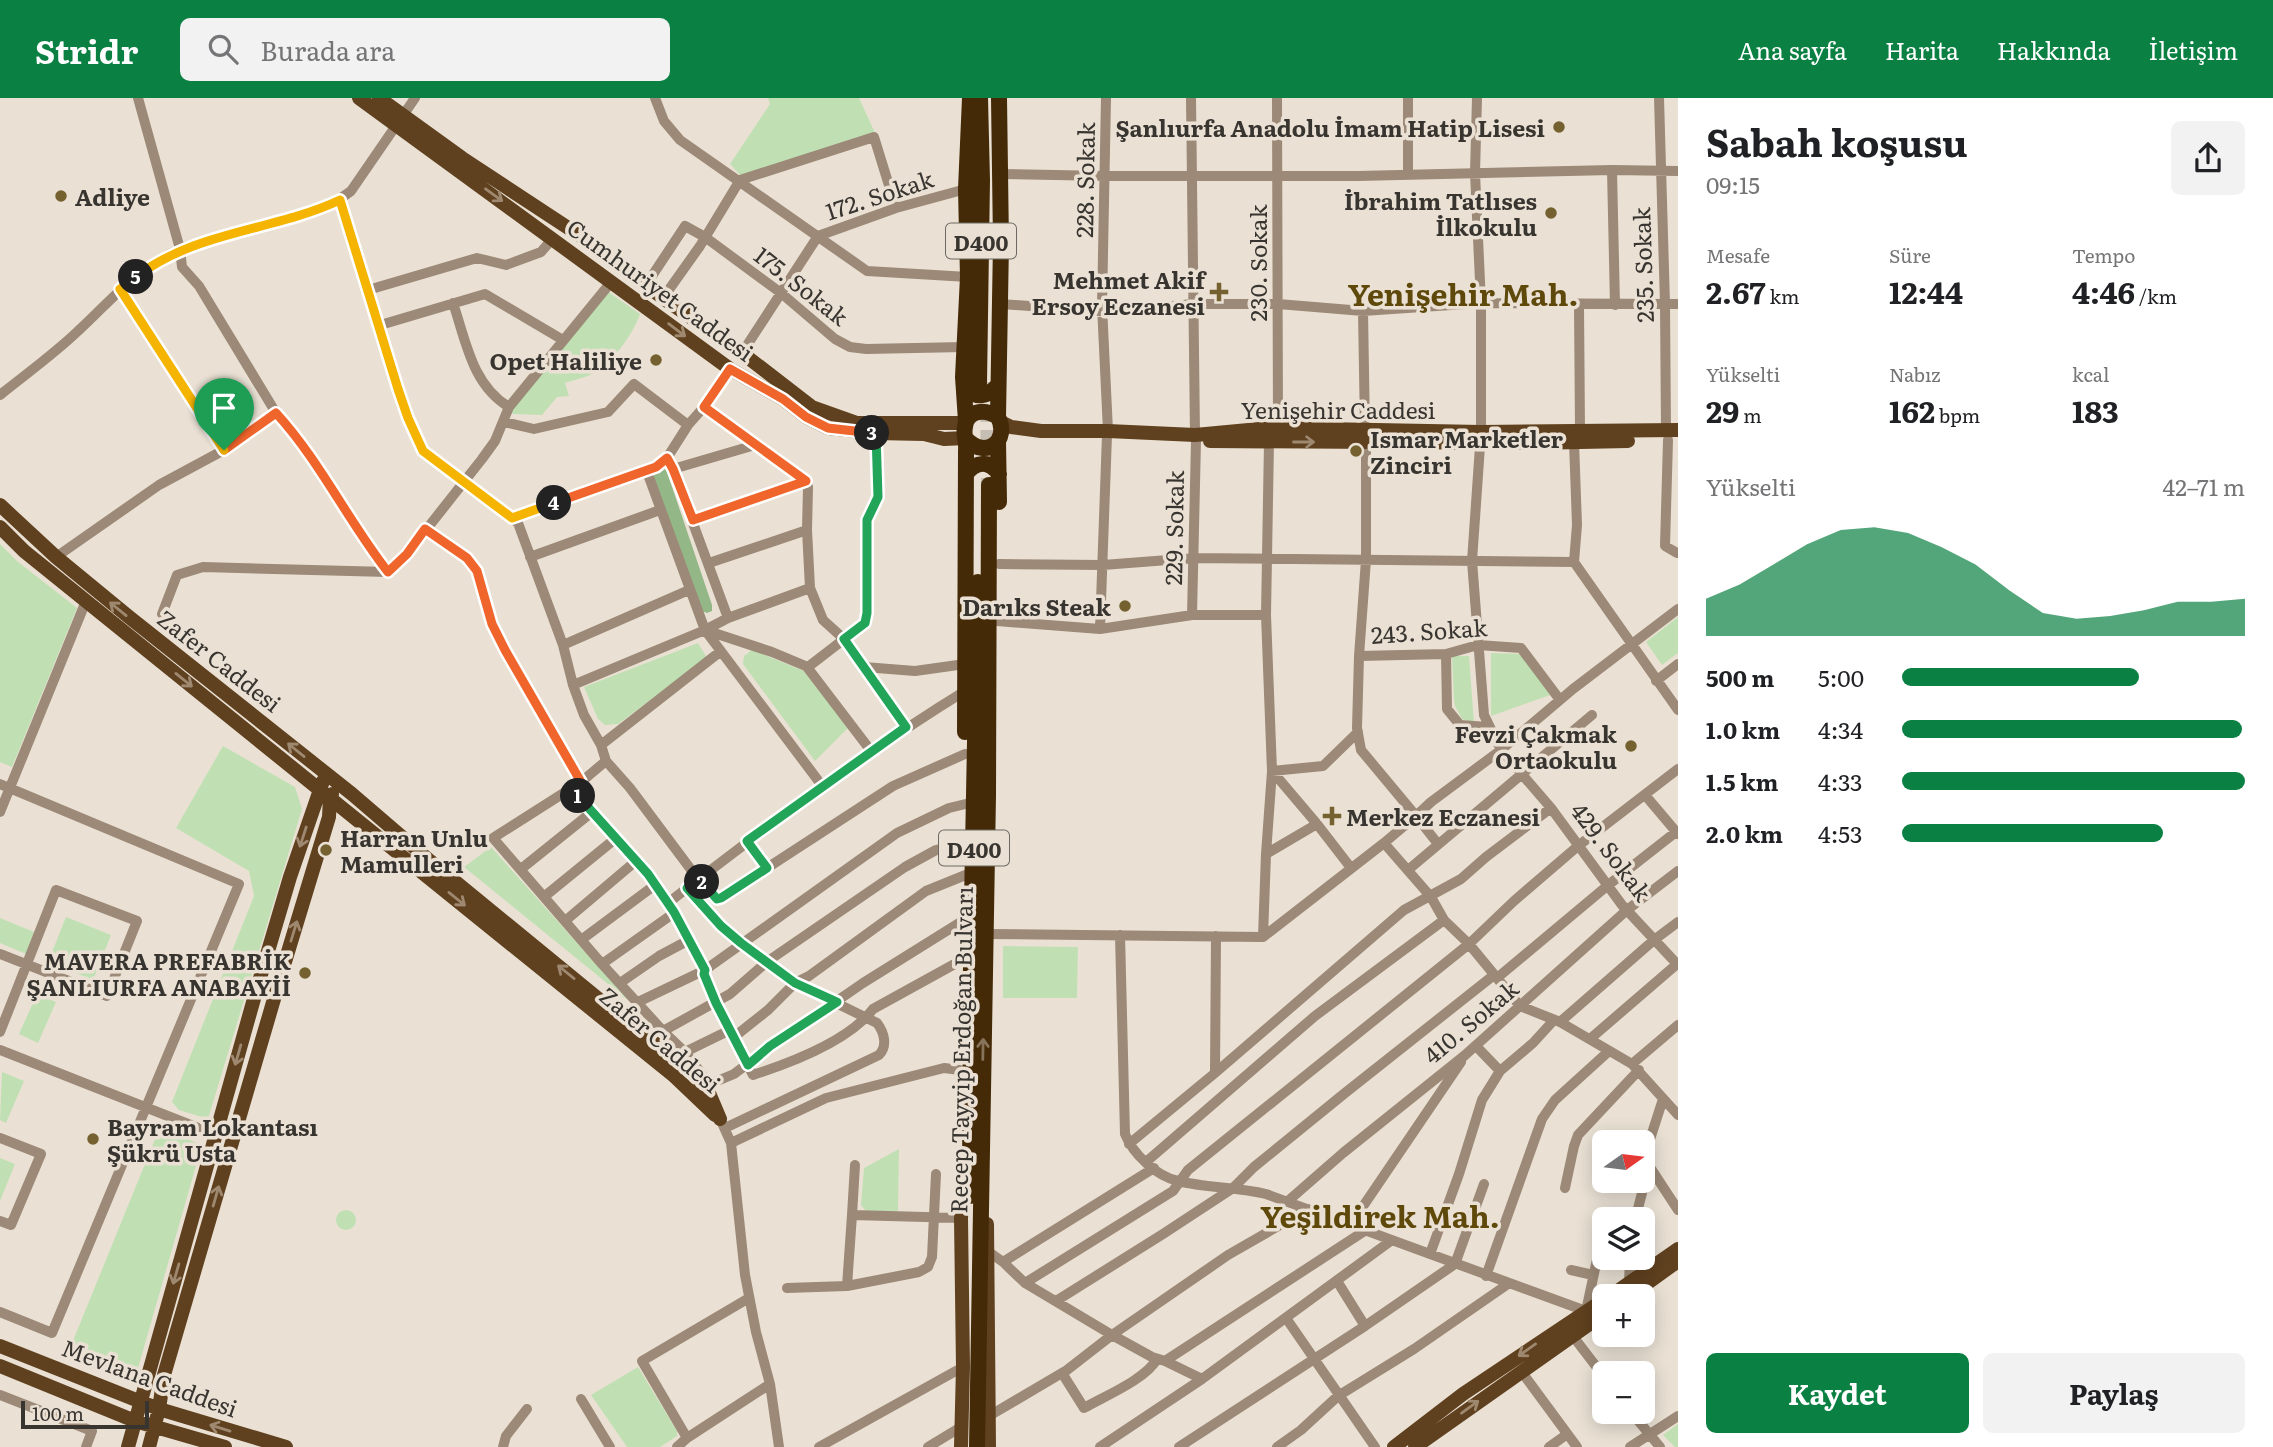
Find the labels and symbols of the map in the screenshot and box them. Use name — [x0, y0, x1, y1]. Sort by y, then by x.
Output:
place label: Şanlıurfa Anadolu İmam Hatip Lisesi — [1116, 110, 1545, 144]
marker: Şanlıurfa Anadolu İmam Hatip Lisesi — [1551, 119, 1567, 135]
street label: 228. Sokak — [1066, 121, 1102, 238]
street label: 172. Sokak — [821, 160, 938, 227]
place label: Adliye — [75, 179, 150, 213]
place label: İbrahim Tatlıses İlkokulu — [1344, 183, 1537, 243]
one-way arrow — [484, 187, 503, 202]
marker: Adliye — [53, 188, 69, 204]
street label: 230. Sokak — [1240, 204, 1274, 321]
marker: İbrahim Tatlıses İlkokulu — [1543, 205, 1559, 221]
street label: 235. Sokak — [1623, 206, 1661, 323]
street label: Cumhuriyet Caddesi — [561, 210, 762, 369]
road number: D400 — [946, 223, 1016, 258]
street label: 175. Sokak — [748, 237, 857, 333]
pin: 5 — [118, 260, 154, 294]
place label: Mehmet Akif Ersoy Eczanesi — [1032, 262, 1207, 322]
district label: Yenişehir Mah. — [1348, 271, 1578, 315]
marker: Mehmet Akif Ersoy Eczanesi — [1211, 284, 1227, 300]
one-way arrow — [667, 322, 686, 337]
place label: Opet Haliliye — [490, 343, 642, 377]
marker: Opet Haliliye — [648, 352, 664, 368]
pin — [194, 378, 254, 450]
street label: Yenişehir Caddesi — [1241, 392, 1436, 426]
pin: 3 — [854, 416, 890, 450]
place label: Ismar Marketler Zinciri — [1370, 421, 1564, 481]
one-way arrow — [1292, 435, 1315, 449]
marker: Ismar Marketler Zinciri — [1348, 443, 1364, 459]
street label: 229. Sokak — [1155, 469, 1191, 586]
pin: 4 — [536, 486, 572, 520]
place label: Darıks Steak — [962, 589, 1112, 623]
marker: Darıks Steak — [1117, 598, 1133, 614]
one-way arrow — [109, 601, 127, 617]
street label: Zafer Caddesi — [151, 601, 289, 719]
street label: 243. Sokak — [1370, 609, 1489, 651]
one-way arrow — [175, 672, 193, 687]
place label: Fevzi Çakmak Ortaokulu — [1455, 716, 1618, 776]
marker: Fevzi Çakmak Ortaokulu — [1623, 738, 1639, 754]
one-way arrow — [288, 742, 306, 757]
pin: 1 — [560, 778, 596, 814]
street label: 429. Sokak — [1564, 794, 1661, 908]
place label: Merkez Eczanesi — [1346, 799, 1540, 833]
marker: Merkez Eczanesi — [1324, 808, 1340, 824]
place label: Harran Unlu Mamulleri — [340, 820, 488, 880]
one-way arrow — [296, 826, 308, 848]
road number: D400 — [939, 830, 1009, 866]
marker: Harran Unlu Mamulleri — [318, 842, 334, 858]
pin: 2 — [684, 864, 720, 900]
street label: Recep Tayyip Erdoğan Bulvarı — [940, 886, 980, 1214]
one-way arrow — [447, 892, 465, 907]
one-way arrow — [288, 920, 301, 942]
place label: MAVERA PREFABRİK ŞANLIURFA ANABAYİİ — [27, 943, 291, 1003]
marker: MAVERA PREFABRİK ŞANLIURFA ANABAYİİ — [297, 965, 313, 981]
one-way arrow — [558, 965, 576, 980]
street label: 410. Sokak — [1415, 970, 1526, 1071]
street label: Zafer Caddesi — [593, 978, 729, 1100]
one-way arrow — [977, 1038, 990, 1061]
one-way arrow — [231, 1044, 244, 1066]
place label: Bayram Lokantası Şükrü Usta — [107, 1109, 318, 1169]
north arrow — [1592, 1130, 1656, 1194]
marker: Bayram Lokantası Şükrü Usta — [85, 1131, 101, 1147]
one-way arrow — [211, 1186, 224, 1208]
district label: Yeşildirek Mah. — [1260, 1193, 1500, 1237]
one-way arrow — [168, 1263, 181, 1285]
street label: Mevlana Caddesi — [57, 1329, 243, 1425]
one-way arrow — [1518, 1343, 1537, 1357]
scale bar — [21, 1398, 149, 1430]
one-way arrow — [1460, 1400, 1479, 1414]
one-way arrow — [210, 1420, 232, 1433]

